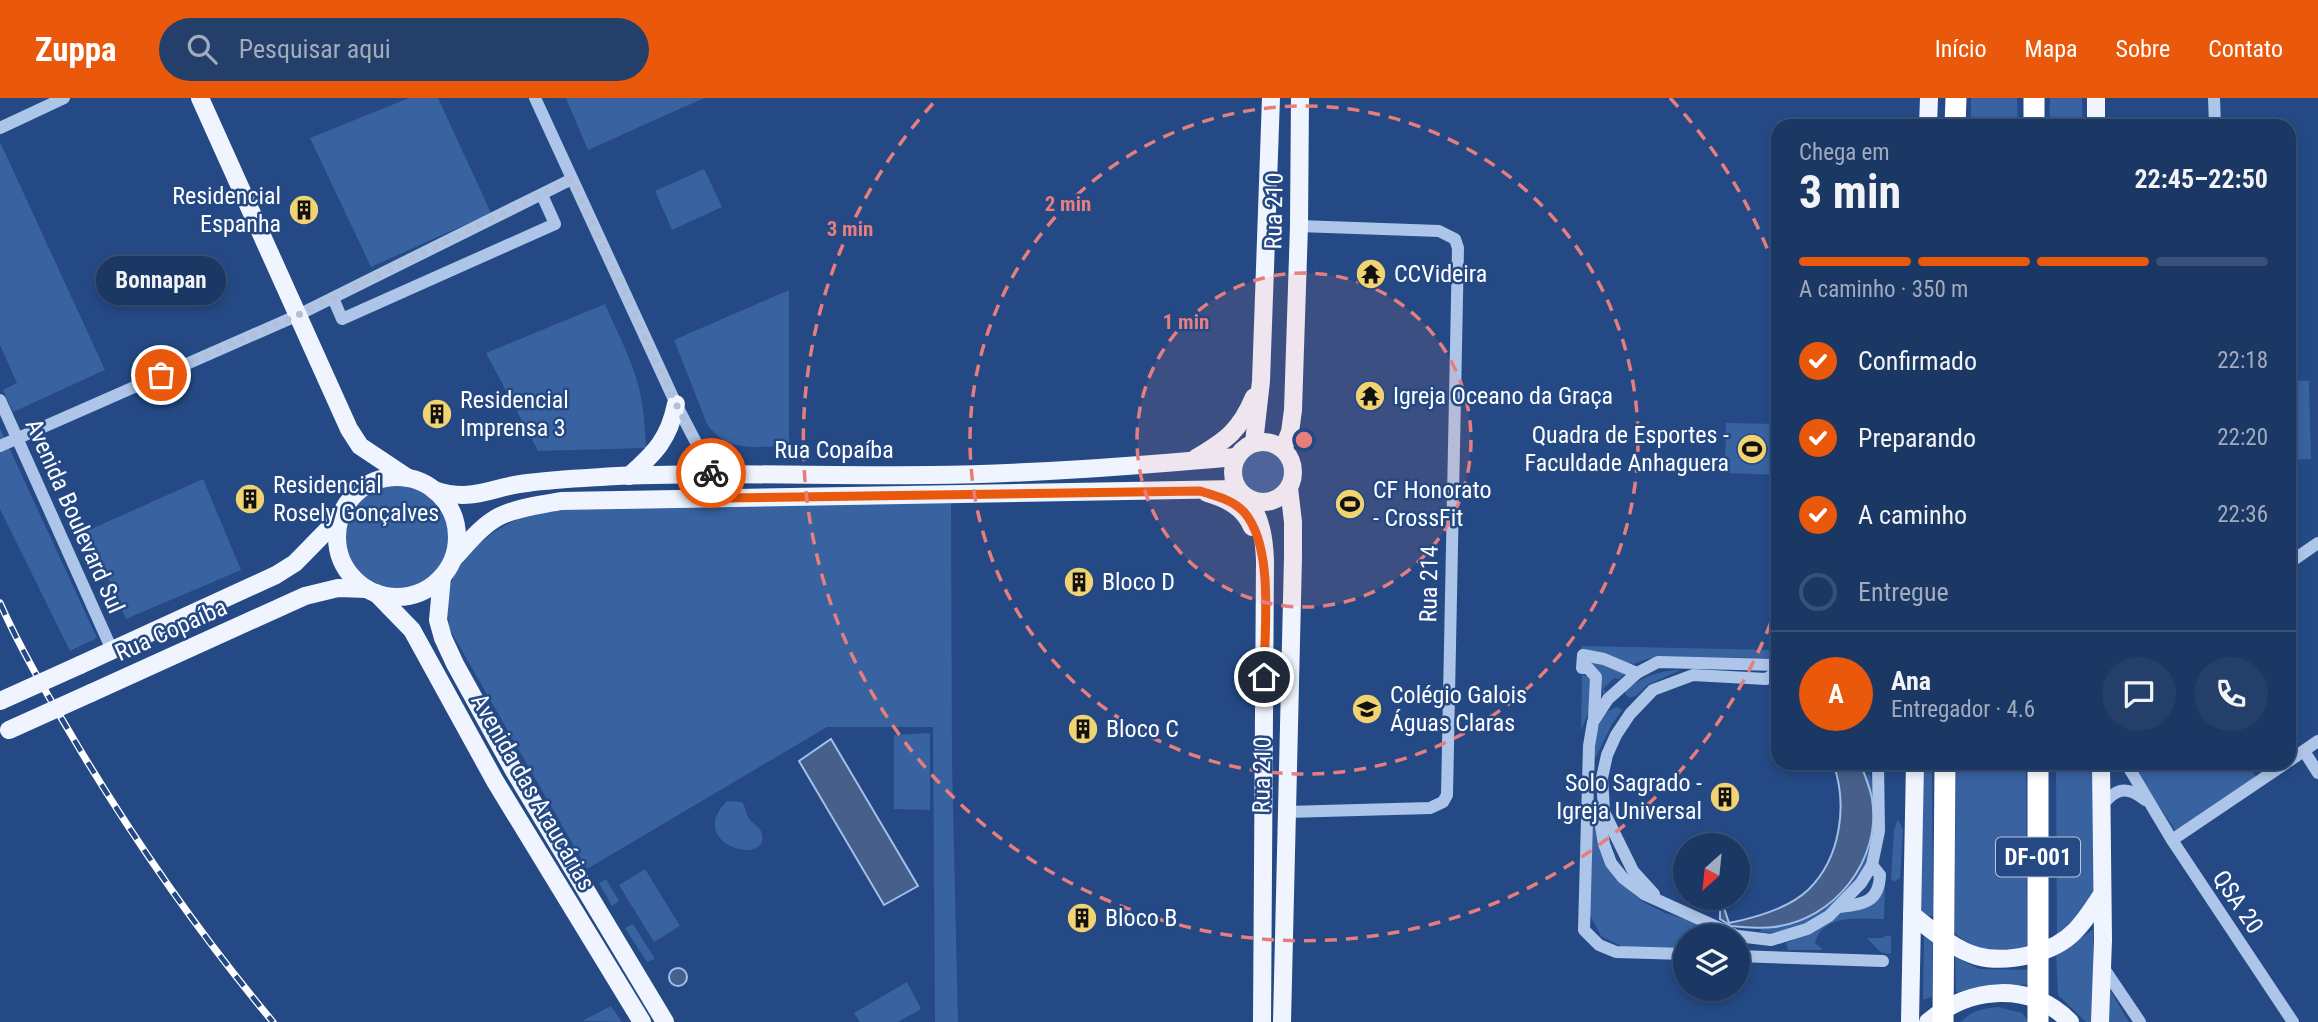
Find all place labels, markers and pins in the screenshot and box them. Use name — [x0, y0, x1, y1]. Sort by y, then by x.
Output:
place label: Residencial Espanha — [172, 182, 281, 238]
building icon: Residencial Espanha — [287, 193, 321, 227]
callout: Bonnapan — [96, 256, 226, 305]
temple icon: CCVideira — [1354, 257, 1388, 291]
place label: CCVideira — [1394, 260, 1487, 288]
pin — [131, 345, 191, 405]
temple icon: Igreja Oceano da Graça — [1353, 379, 1387, 413]
place label: Igreja Oceano da Graça — [1393, 382, 1613, 410]
place label: Residencial Imprensa 3 — [460, 386, 569, 442]
building icon: Residencial Imprensa 3 — [420, 397, 454, 431]
place label: Quadra de Esportes - Faculdade Anhaguera — [1525, 421, 1729, 477]
centre of rings — [1292, 428, 1316, 452]
sports icon: Quadra de Esportes - Faculdade Anhaguera — [1735, 432, 1769, 466]
place label: Residencial Rosely Gonçalves — [273, 471, 439, 527]
place label: CF Honorato - CrossFit — [1373, 476, 1492, 532]
building icon: Residencial Rosely Gonçalves — [233, 482, 267, 516]
sports icon: CF Honorato - CrossFit — [1333, 487, 1367, 521]
building icon: Bloco D — [1062, 565, 1096, 599]
place label: Bloco D — [1102, 568, 1175, 596]
pin — [1234, 647, 1294, 707]
place label: Colégio Galois Águas Claras — [1390, 681, 1527, 737]
school or university icon: Colégio Galois Águas Claras — [1350, 692, 1384, 726]
building icon: Bloco C — [1066, 712, 1100, 746]
place label: Bloco C — [1106, 715, 1179, 743]
place label: Solo Sagrado - Igreja Universal — [1556, 769, 1702, 825]
building icon: Solo Sagrado - Igreja Universal — [1708, 780, 1742, 814]
building icon: Bloco B — [1065, 901, 1099, 935]
place label: Bloco B — [1105, 904, 1177, 932]

